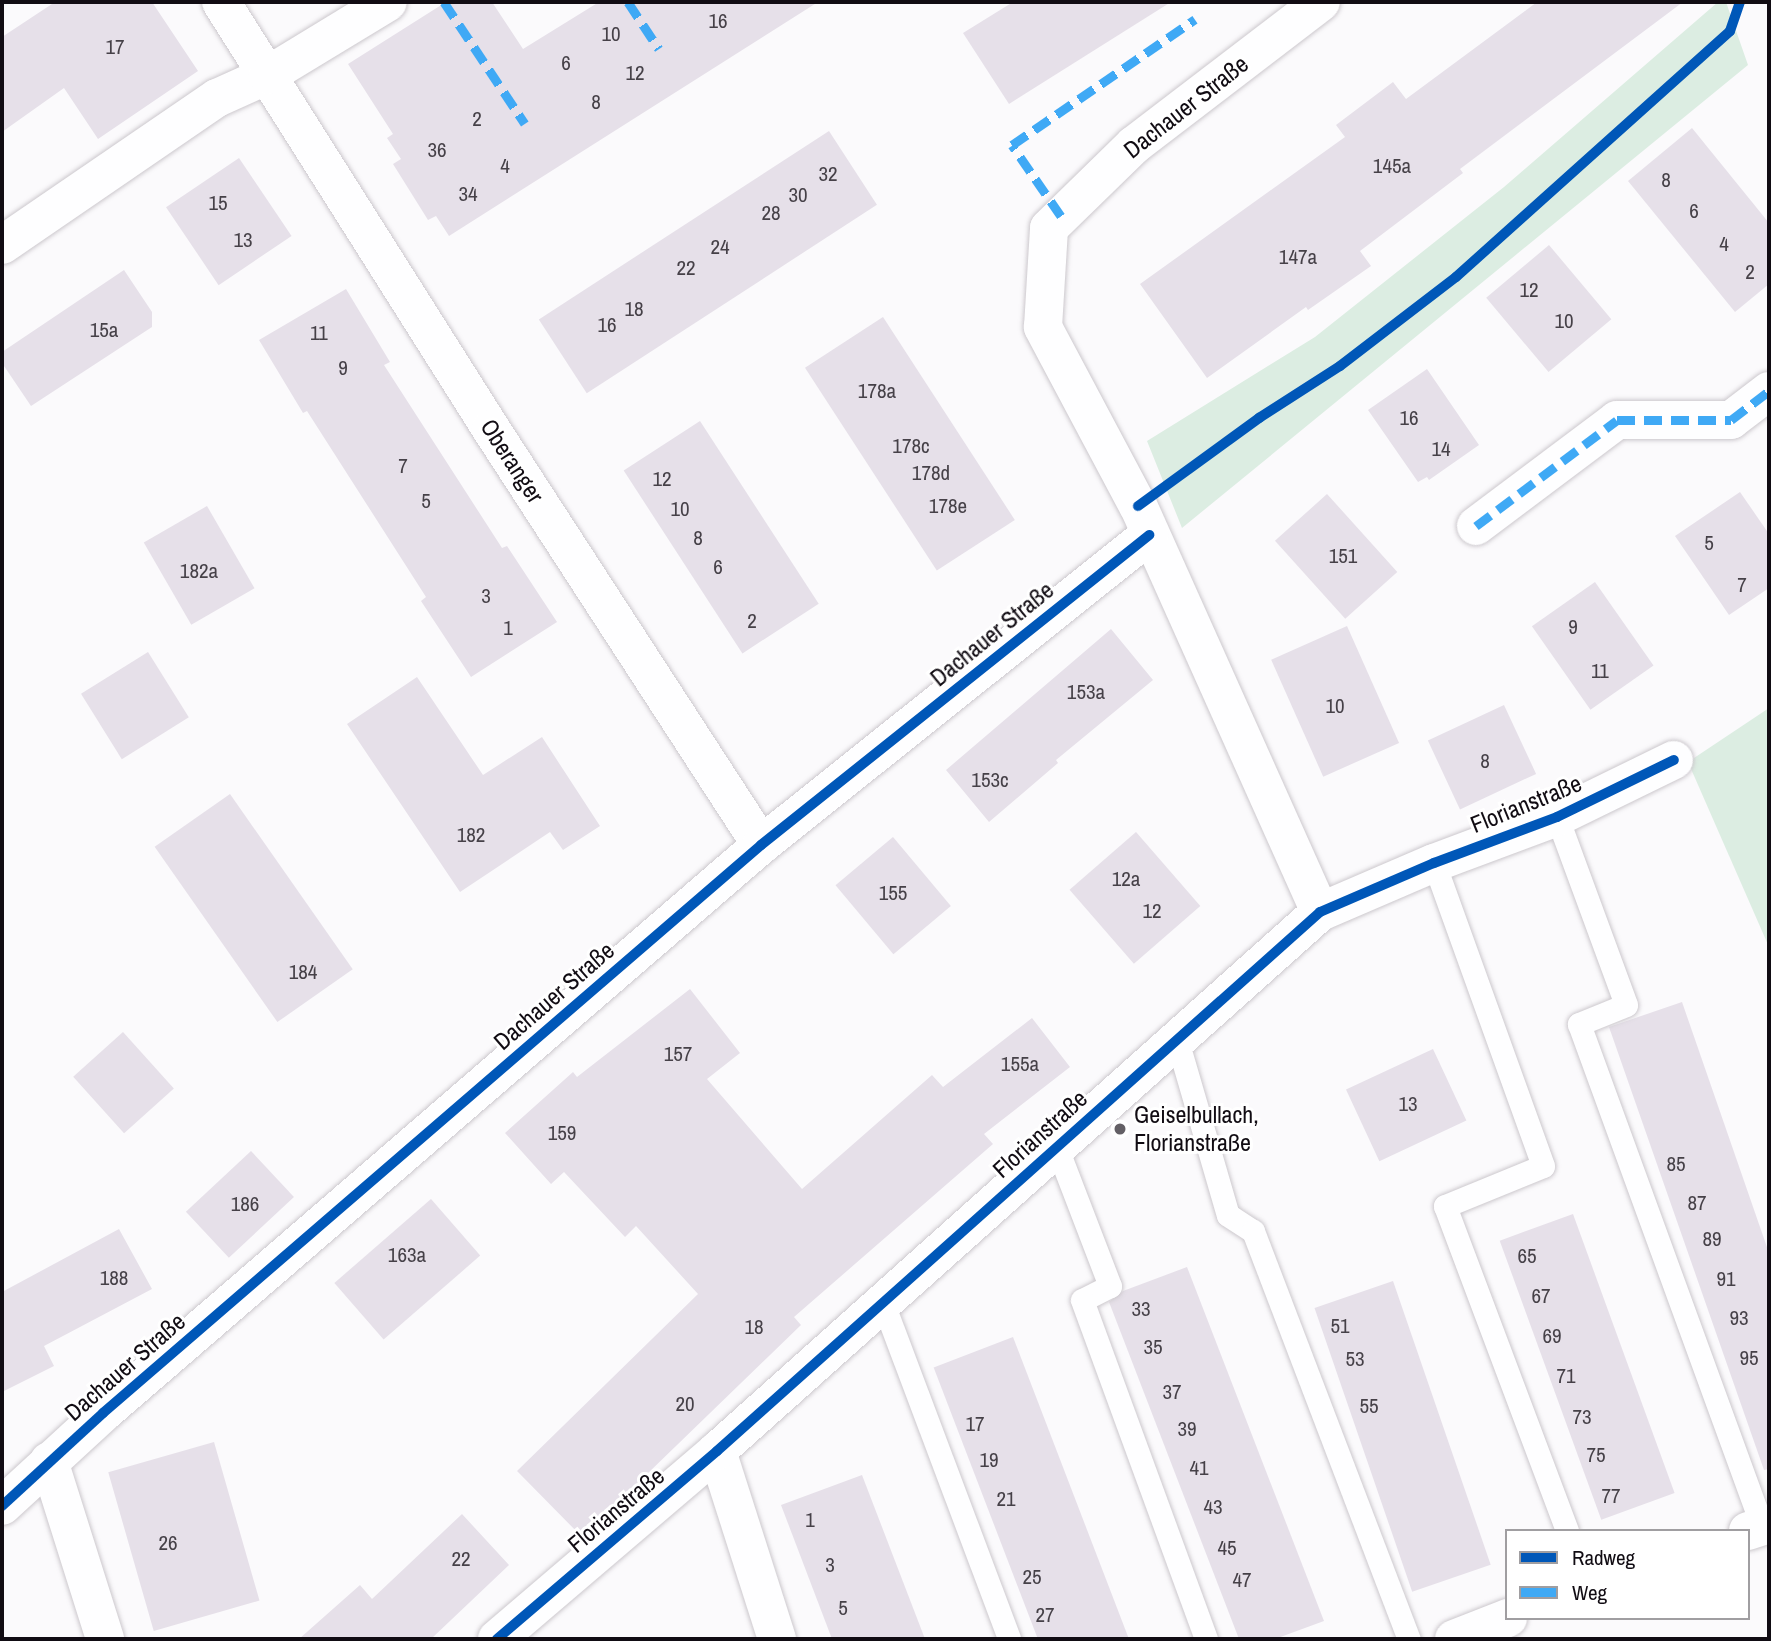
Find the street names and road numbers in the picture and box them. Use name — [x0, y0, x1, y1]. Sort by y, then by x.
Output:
street label: Dachauer Straße — [1118, 50, 1254, 164]
street label: Oberanger — [474, 414, 550, 508]
street label: Dachauer Straße — [925, 576, 1059, 692]
street label: Florianstraße — [1466, 769, 1586, 839]
street label: Dachauer Straße — [488, 936, 620, 1056]
street label: Florianstraße — [987, 1084, 1093, 1184]
street label: Dachauer Straße — [59, 1307, 191, 1427]
street label: Florianstraße — [562, 1461, 670, 1559]

